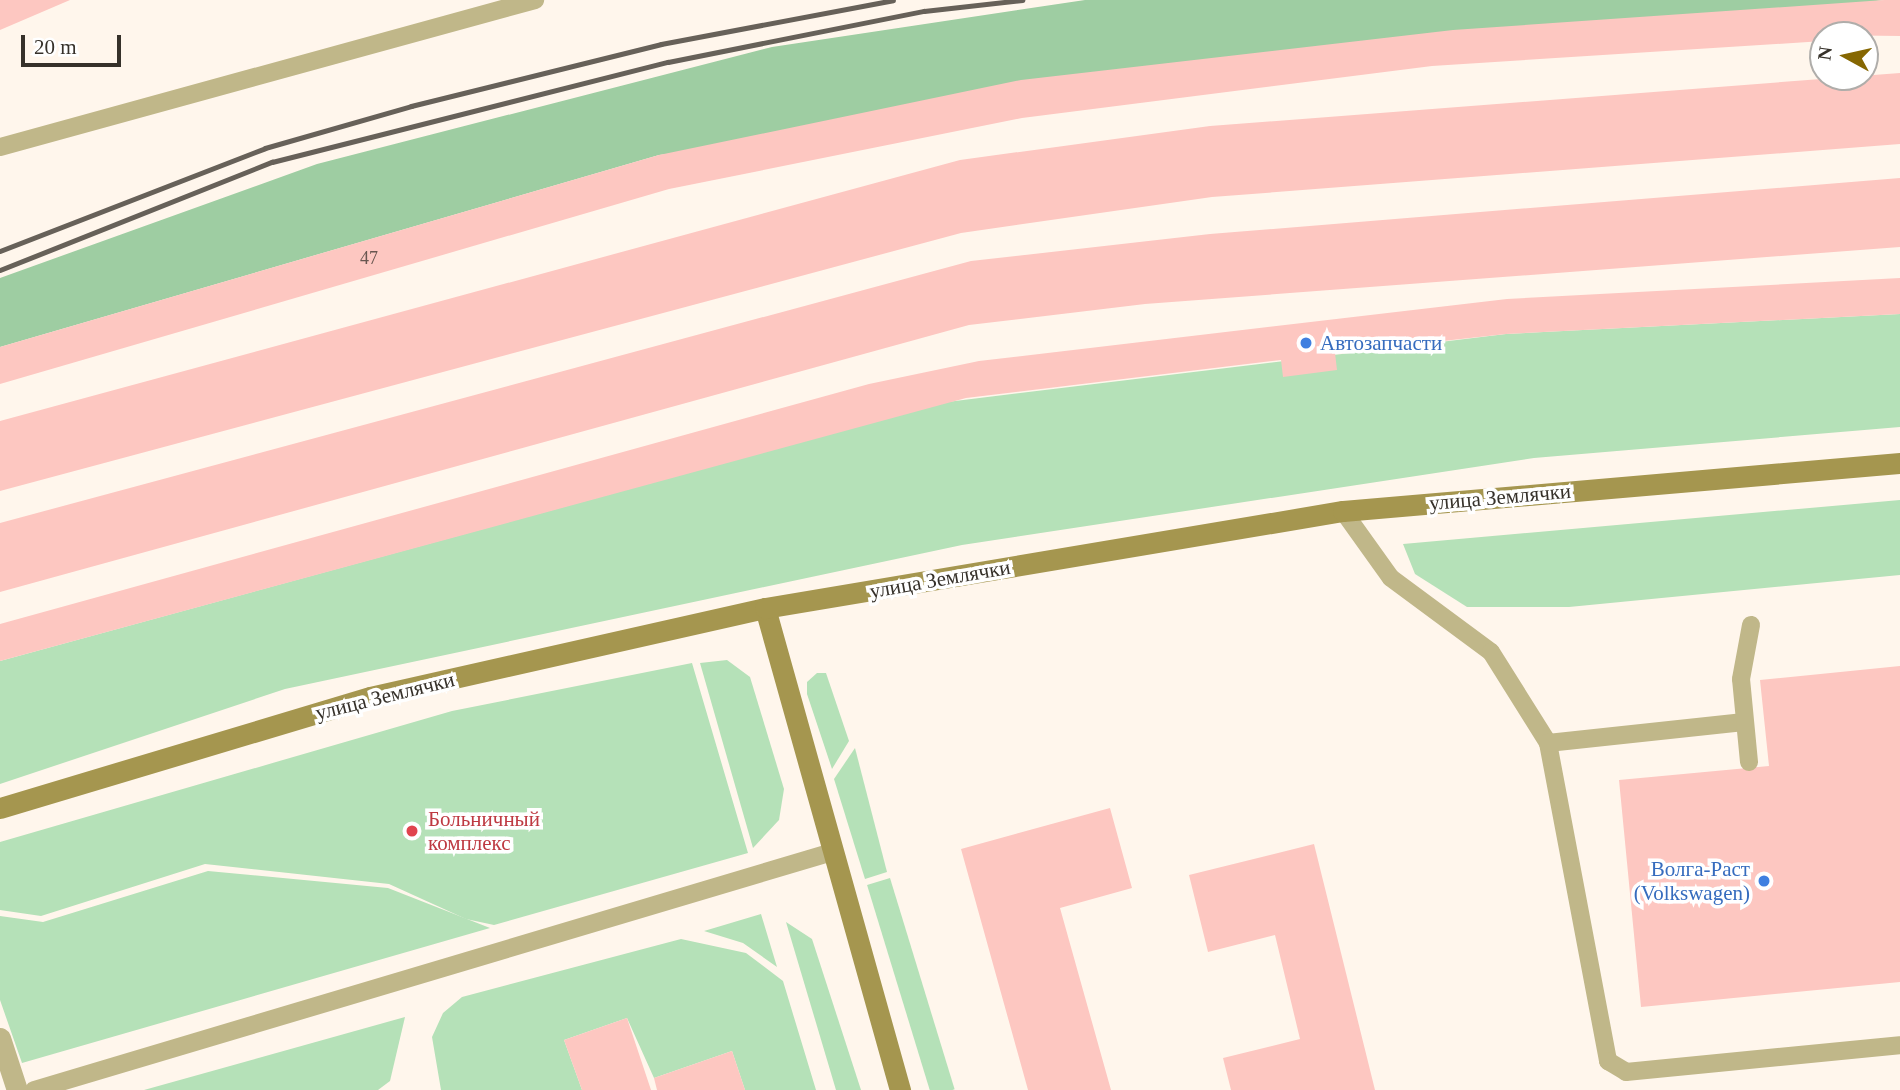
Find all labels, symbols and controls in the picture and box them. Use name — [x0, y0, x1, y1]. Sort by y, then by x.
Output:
scale bar — [24, 21, 124, 65]
north arrow — [1809, 21, 1879, 91]
text: 20 m — [34, 35, 77, 59]
text: N — [1813, 45, 1836, 62]
house number: 47 — [360, 247, 378, 269]
place label: Автозапчасти — [1320, 330, 1442, 356]
marker: Автозапчасти — [1298, 335, 1314, 351]
street label: улица Землячки — [1428, 478, 1572, 516]
street label: улица Землячки — [868, 554, 1012, 604]
street label: улица Землячки — [313, 667, 457, 725]
place label: Больничный комплекс — [428, 806, 540, 856]
marker: Больничный комплекс — [402, 821, 422, 841]
place label: Волга-Раст (Volkswagen) — [1634, 856, 1750, 906]
marker: Волга-Раст (Volkswagen) — [1756, 873, 1772, 889]

